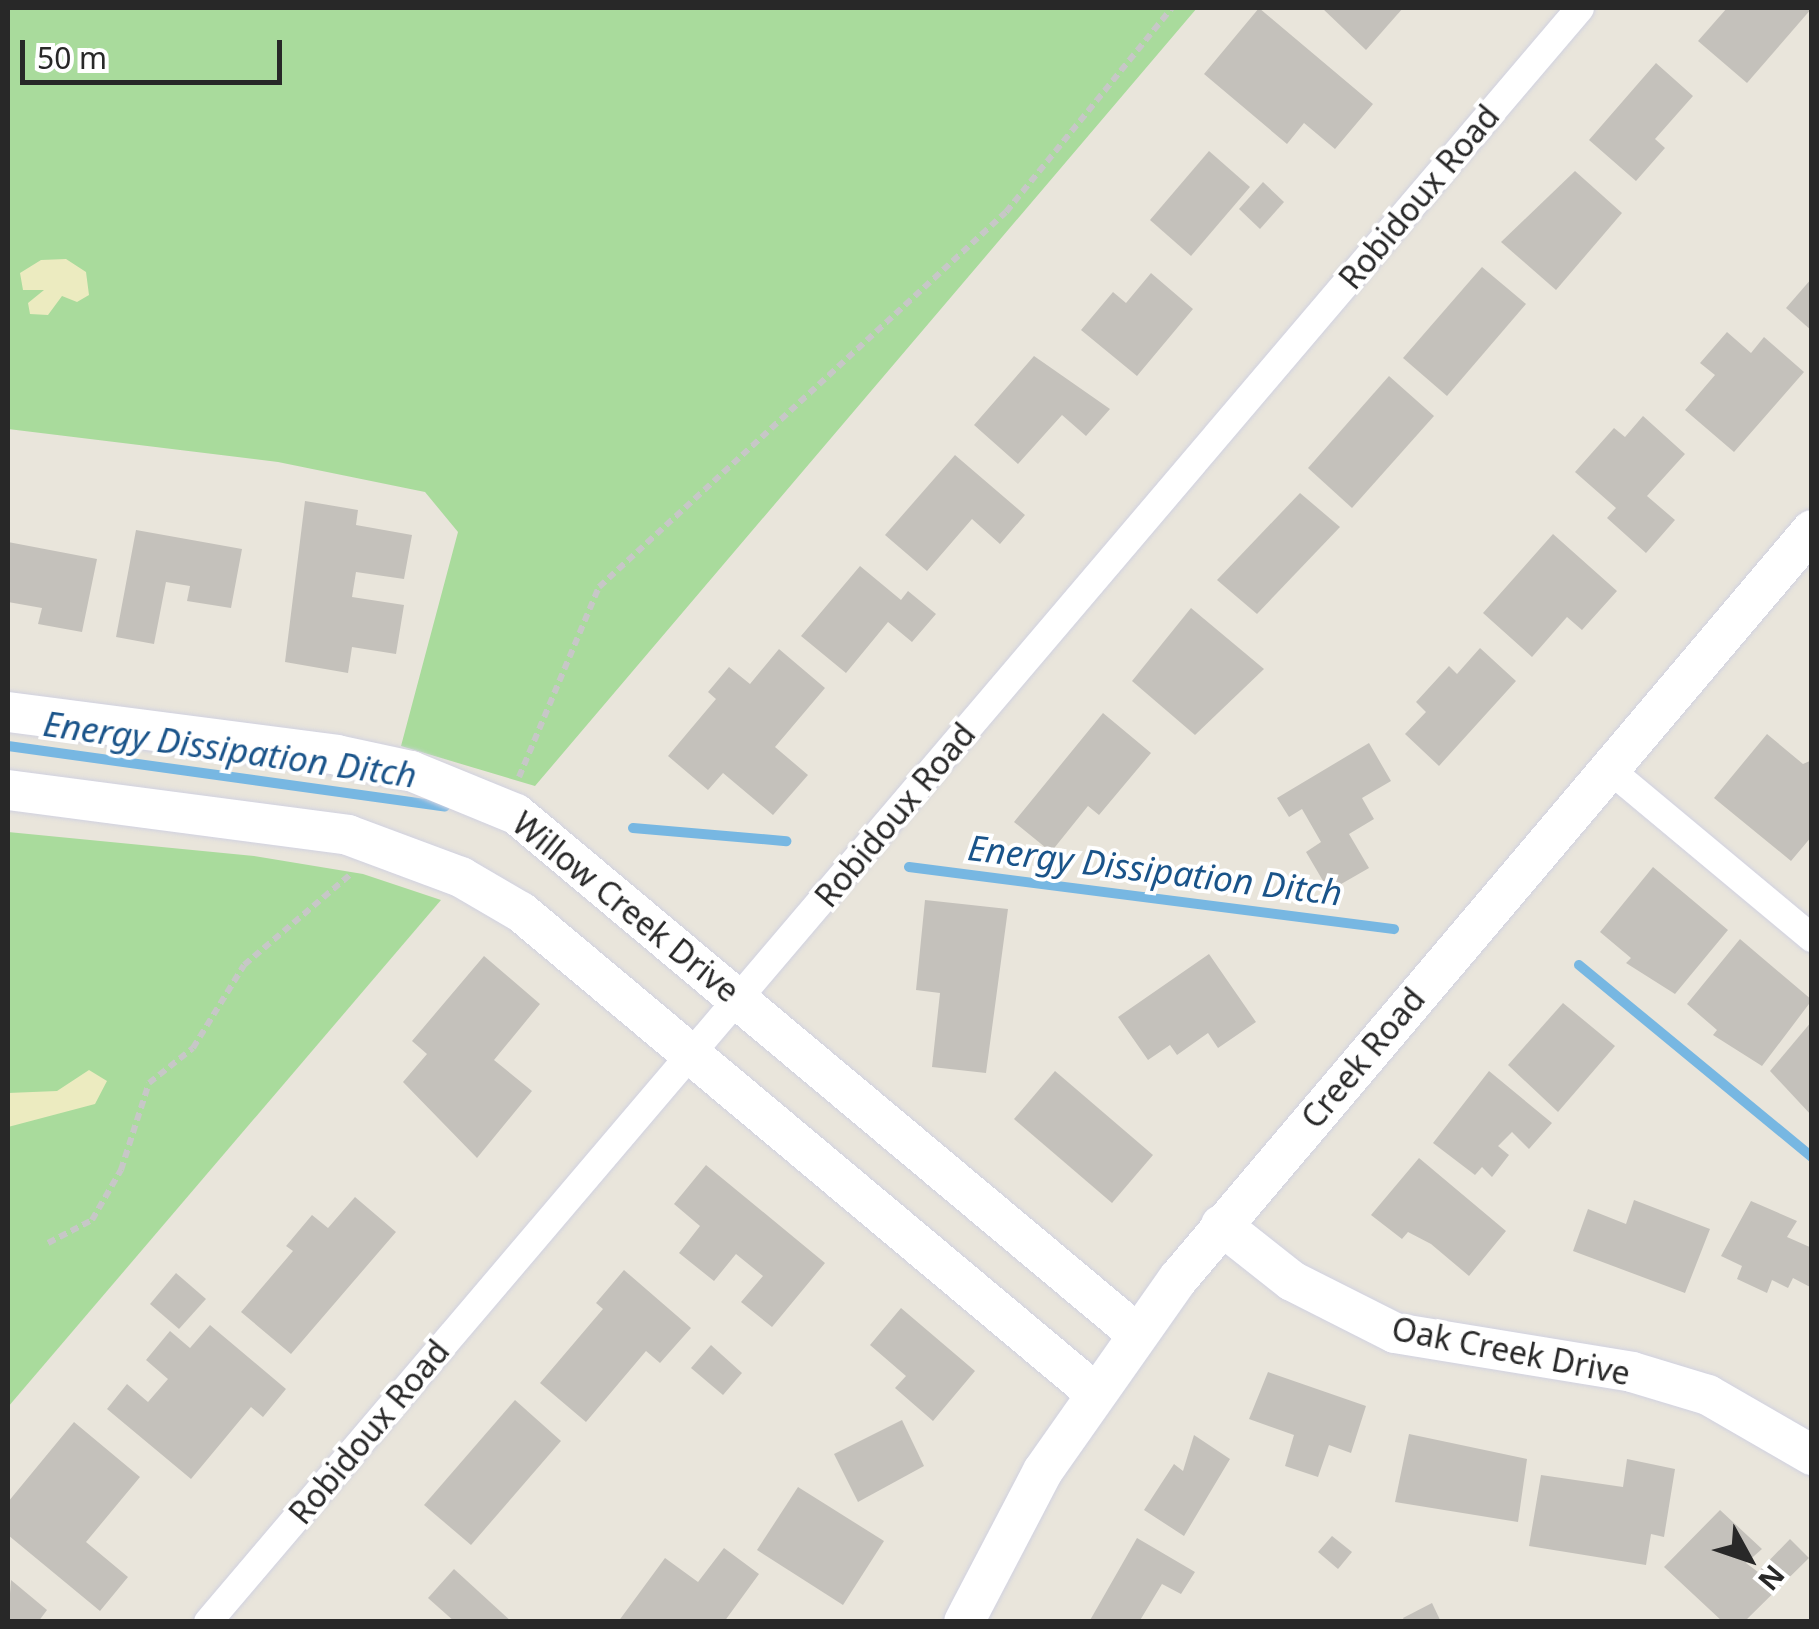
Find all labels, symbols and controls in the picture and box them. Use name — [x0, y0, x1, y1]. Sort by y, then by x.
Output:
scale bar — [25, 20, 288, 82]
text: 50 m — [37, 37, 107, 78]
street label: Robidoux Road — [1331, 97, 1507, 297]
water label: Energy Dissipation Ditch — [41, 702, 419, 796]
street label: Robidoux Road — [807, 715, 983, 915]
street label: Willow Creek Drive — [505, 804, 747, 1010]
water label: Energy Dissipation Ditch — [966, 826, 1344, 914]
street label: Creek Road — [1293, 980, 1433, 1136]
street label: Oak Creek Drive — [1389, 1309, 1633, 1393]
street label: Robidoux Road — [281, 1332, 457, 1532]
north arrow — [1699, 1509, 1799, 1609]
text: N — [1750, 1557, 1794, 1599]

